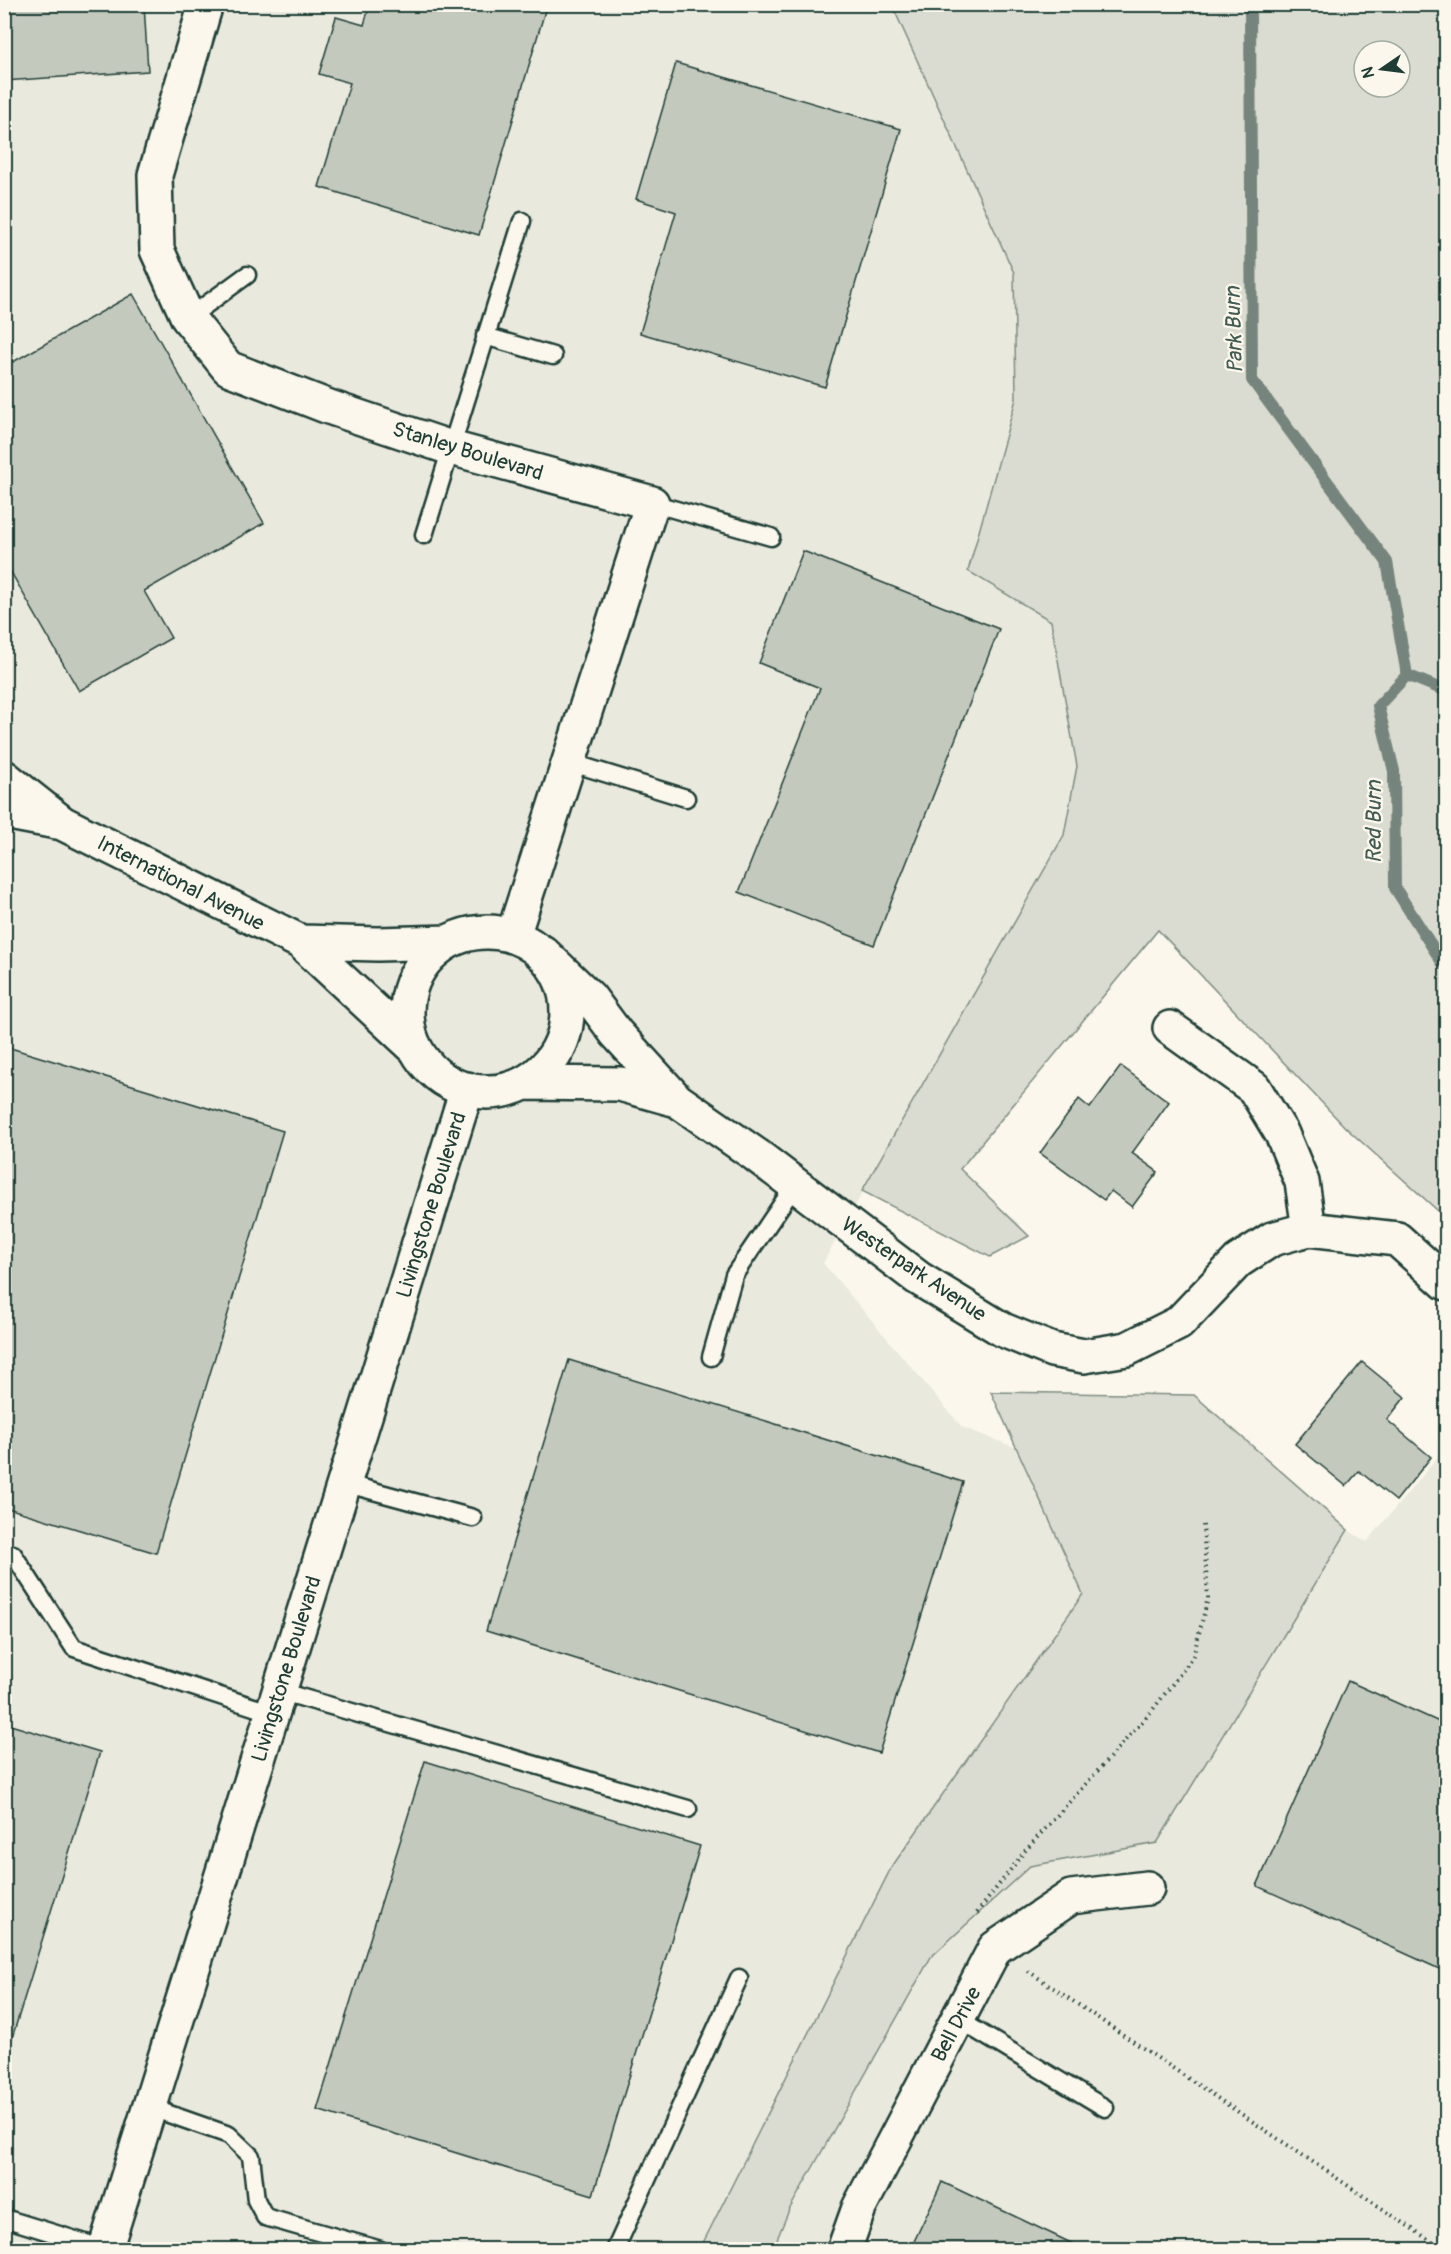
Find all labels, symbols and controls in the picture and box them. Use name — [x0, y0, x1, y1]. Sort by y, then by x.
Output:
north arrow — [1352, 39, 1412, 99]
text: N — [1357, 65, 1379, 80]
water label: Park Burn — [1218, 284, 1250, 374]
street label: Stanley Boulevard — [389, 416, 547, 487]
water label: Red Burn — [1360, 779, 1388, 863]
street label: International Avenue — [93, 830, 269, 938]
street label: Livingstone Boulevard — [390, 1109, 473, 1301]
street label: Westerpark Avenue — [836, 1211, 992, 1328]
street label: Livingstone Boulevard — [245, 1573, 328, 1765]
street label: Bell Drive — [925, 1981, 988, 2067]

